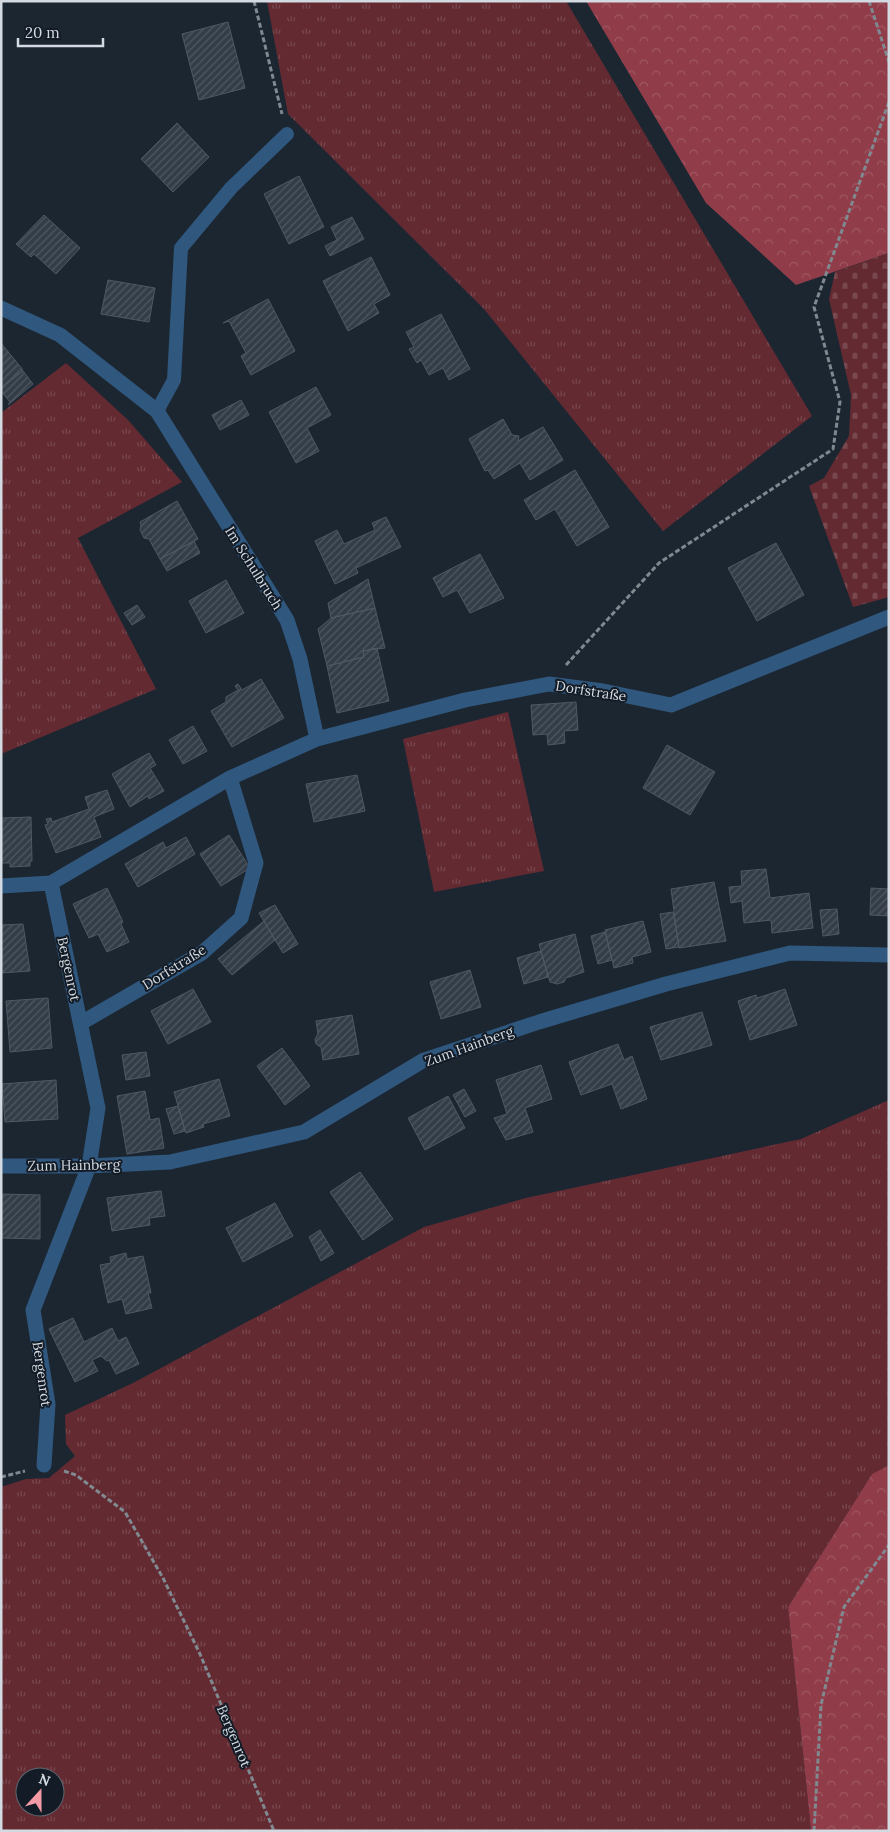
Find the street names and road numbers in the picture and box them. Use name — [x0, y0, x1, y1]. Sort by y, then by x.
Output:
street label: Im Schulbruch — [221, 523, 287, 613]
street label: Dorfstraße — [554, 677, 628, 706]
street label: Bergenrot — [53, 935, 85, 1004]
street label: Dorfstraße — [139, 940, 209, 994]
street label: Zum Hainberg — [422, 1022, 516, 1070]
street label: Zum Hainberg — [27, 1155, 121, 1175]
street label: Bergenrot — [29, 1340, 56, 1408]
street label: Bergenrot — [213, 1702, 255, 1770]

